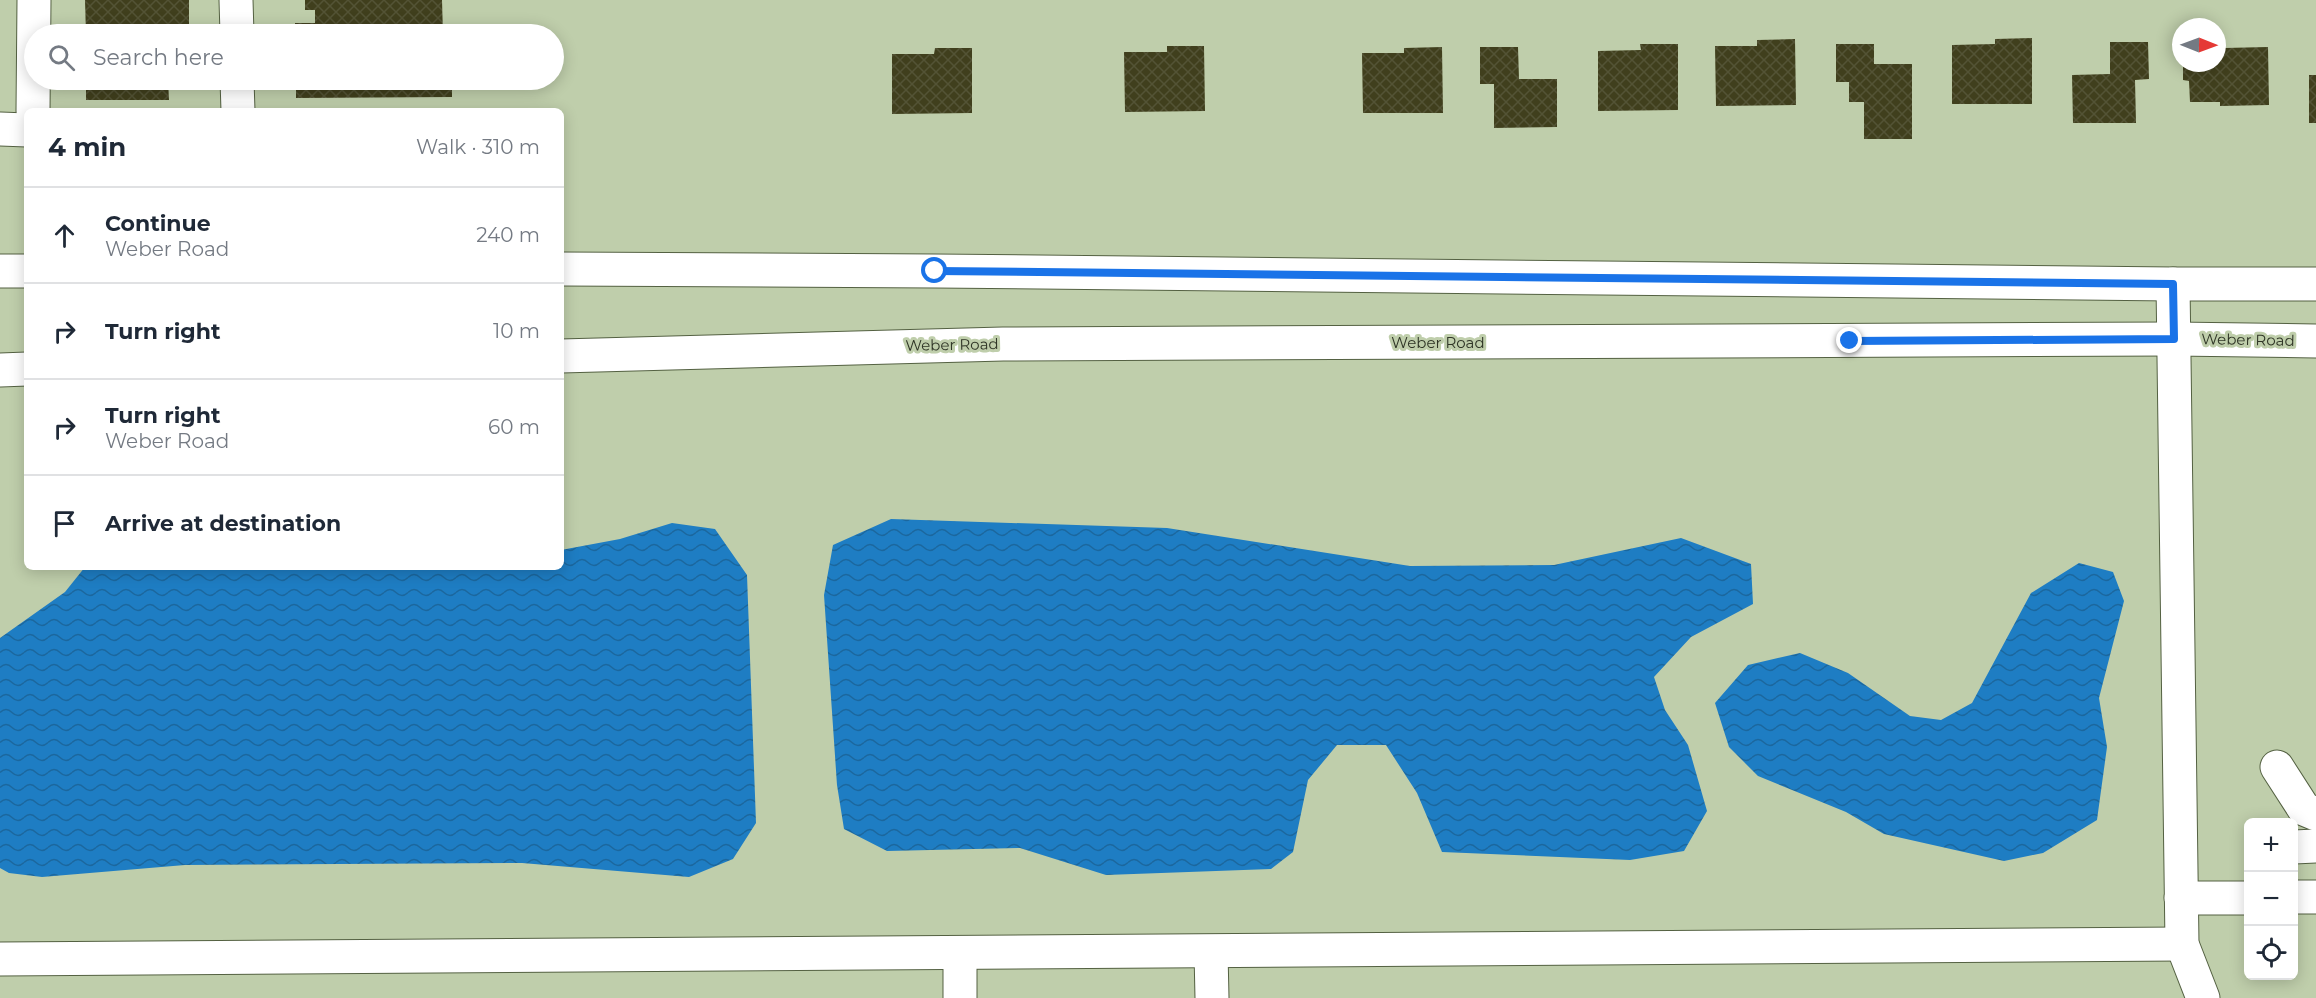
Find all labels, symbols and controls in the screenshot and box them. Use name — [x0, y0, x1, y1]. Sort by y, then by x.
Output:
north arrow — [2172, 18, 2226, 72]
search box — [24, 24, 564, 90]
icon: search — [45, 41, 78, 74]
text: Search here — [93, 44, 224, 71]
text: 4 min — [48, 131, 126, 163]
text: Walk · 310 m — [416, 135, 540, 159]
text: Continue — [105, 210, 211, 237]
icon: ahead — [48, 219, 81, 252]
text: 240 m — [476, 223, 540, 247]
text: Weber Road — [105, 237, 229, 261]
route start — [921, 257, 947, 283]
icon: right — [48, 315, 81, 348]
text: Turn right — [105, 318, 220, 345]
text: 10 m — [493, 319, 540, 343]
route end — [1836, 327, 1862, 353]
street label: Weber Road — [2201, 329, 2295, 350]
street label: Weber Road — [1391, 333, 1485, 352]
street label: Weber Road — [905, 334, 999, 355]
text: Turn right — [105, 402, 220, 429]
icon: right — [48, 411, 81, 444]
text: 60 m — [488, 415, 540, 439]
text: Weber Road — [105, 429, 229, 453]
icon: arrive — [48, 507, 81, 540]
text: Arrive at destination — [105, 510, 341, 537]
map controls — [2244, 818, 2298, 980]
button: + — [2244, 818, 2298, 872]
button: − — [2244, 872, 2298, 926]
button: locate — [2244, 926, 2298, 980]

